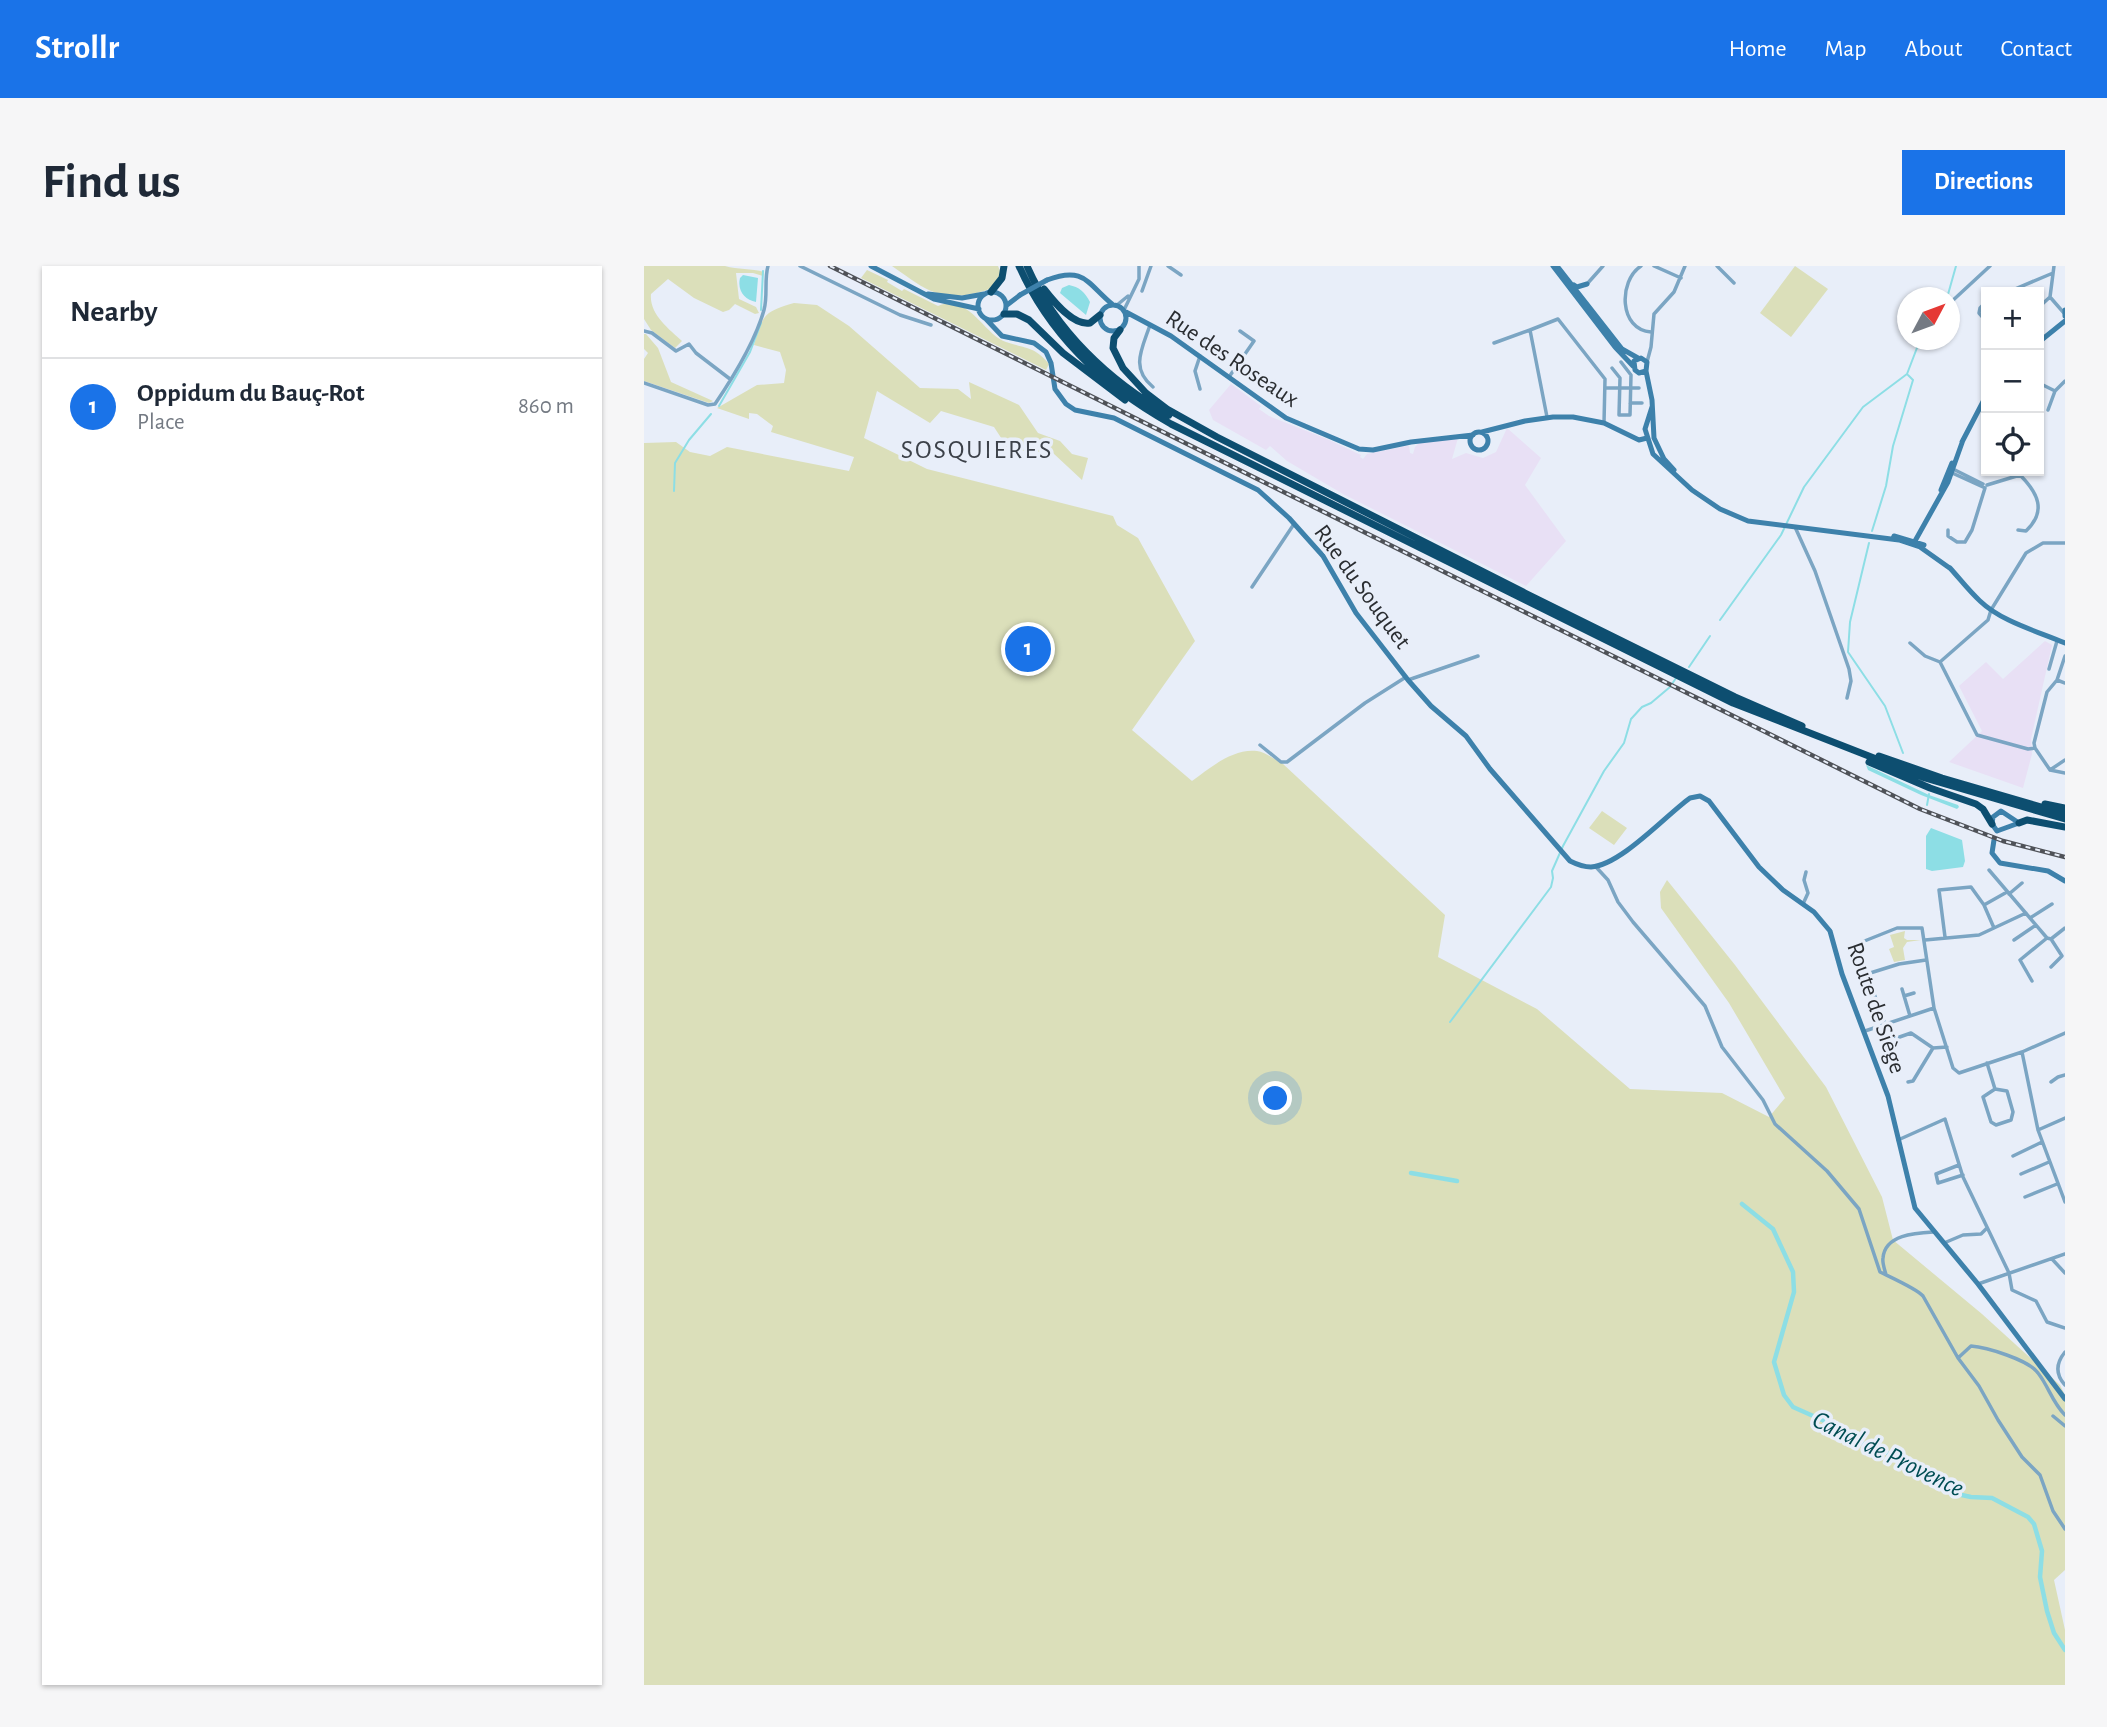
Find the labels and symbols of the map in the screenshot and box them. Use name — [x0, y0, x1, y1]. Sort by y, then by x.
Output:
north arrow — [1897, 287, 1960, 350]
street label: Rue des Roseaux — [1161, 306, 1303, 412]
district label: SOSQUIERES — [901, 437, 1053, 463]
street label: Rue du Souquet — [1309, 521, 1415, 654]
pin: 1 — [1005, 623, 1051, 675]
street label: Route de Siège — [1842, 939, 1910, 1077]
your location — [1258, 1081, 1292, 1115]
water label: Canal de Provence — [1808, 1406, 1968, 1502]

